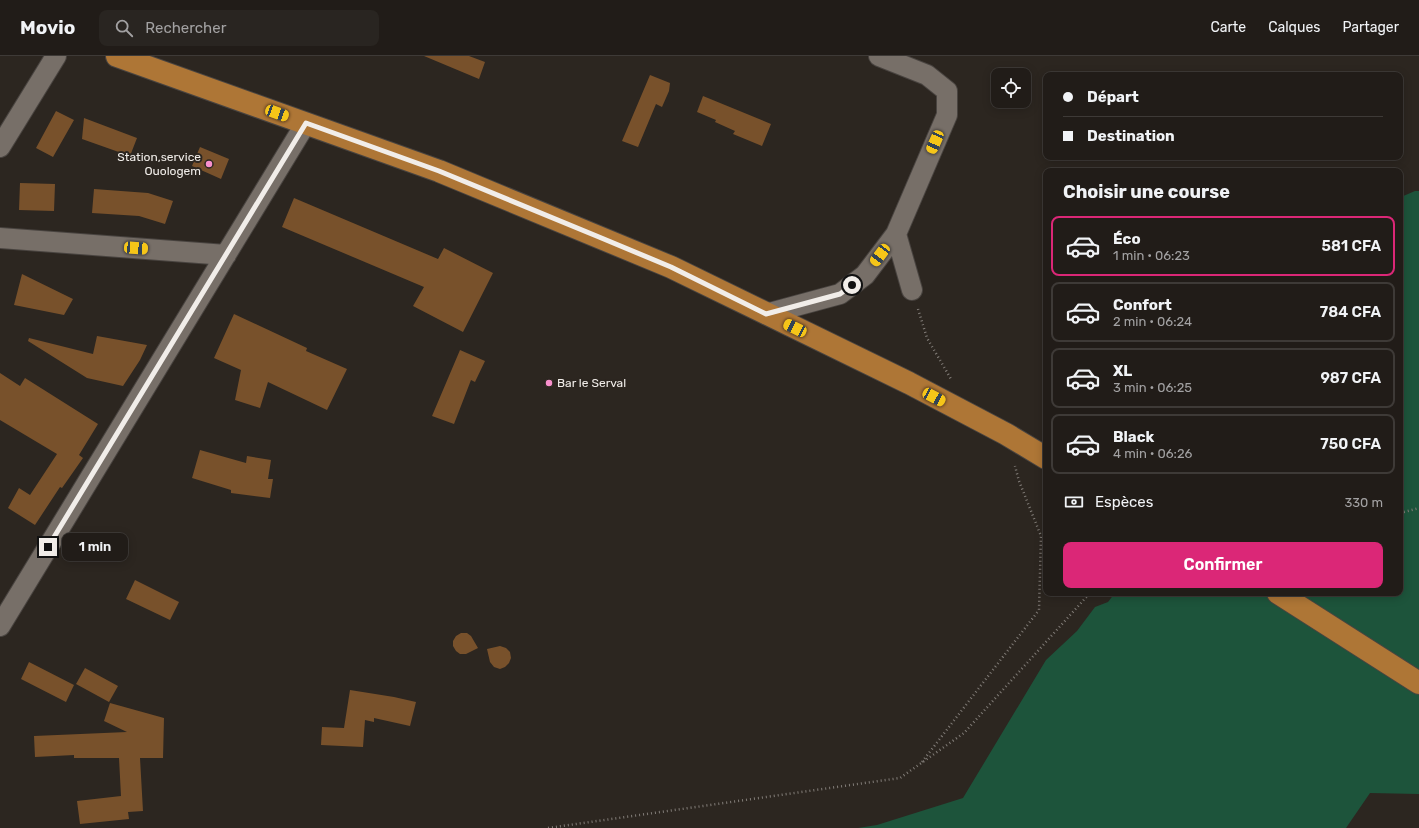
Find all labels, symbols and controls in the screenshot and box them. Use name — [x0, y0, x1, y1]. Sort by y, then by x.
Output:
search box — [99, 10, 379, 46]
text: Movio — [20, 16, 75, 39]
icon: search — [113, 17, 135, 39]
text: Rechercher — [145, 19, 226, 37]
text: Carte — [1210, 19, 1246, 36]
text: Calques — [1268, 19, 1320, 36]
text: Partager — [1342, 19, 1399, 36]
map controls — [991, 68, 1031, 108]
button: locate — [991, 68, 1031, 108]
text: Départ — [1087, 88, 1139, 106]
car — [264, 103, 290, 123]
text: Destination — [1087, 127, 1175, 145]
car — [925, 129, 945, 155]
place label: Station,service Ouologem — [117, 150, 201, 178]
marker: Station,service Ouologem — [204, 159, 214, 169]
text: Choisir une course — [1063, 181, 1230, 203]
icon: car — [1065, 228, 1101, 264]
text: Éco — [1113, 230, 1141, 248]
text: 581 CFA — [1322, 237, 1381, 255]
car — [124, 241, 148, 255]
car — [868, 242, 892, 268]
text: 1 min · 06:23 — [1113, 248, 1190, 263]
route start — [843, 276, 861, 294]
icon: car — [1065, 294, 1101, 330]
text: Confort — [1113, 296, 1172, 314]
text: 784 CFA — [1320, 303, 1381, 321]
text: 2 min · 06:24 — [1113, 314, 1192, 329]
car — [782, 317, 808, 339]
icon: car — [1065, 360, 1101, 396]
text: XL — [1113, 362, 1132, 380]
text: 987 CFA — [1320, 369, 1381, 387]
place label: Bar le Serval — [557, 376, 626, 390]
marker: Bar le Serval — [544, 378, 554, 388]
text: 3 min · 06:25 — [1113, 380, 1192, 395]
car — [921, 386, 947, 408]
icon: car — [1065, 426, 1101, 462]
text: Black — [1113, 428, 1154, 446]
text: 750 CFA — [1320, 435, 1381, 453]
text: 4 min · 06:26 — [1113, 446, 1192, 461]
icon: cash — [1063, 491, 1085, 513]
text: Espèces — [1095, 493, 1153, 511]
text: 330 m — [1344, 495, 1383, 510]
callout: 1 min — [62, 533, 128, 561]
route end — [39, 538, 57, 556]
text: 1 min — [79, 539, 111, 554]
button: Confirmer — [1063, 542, 1383, 588]

